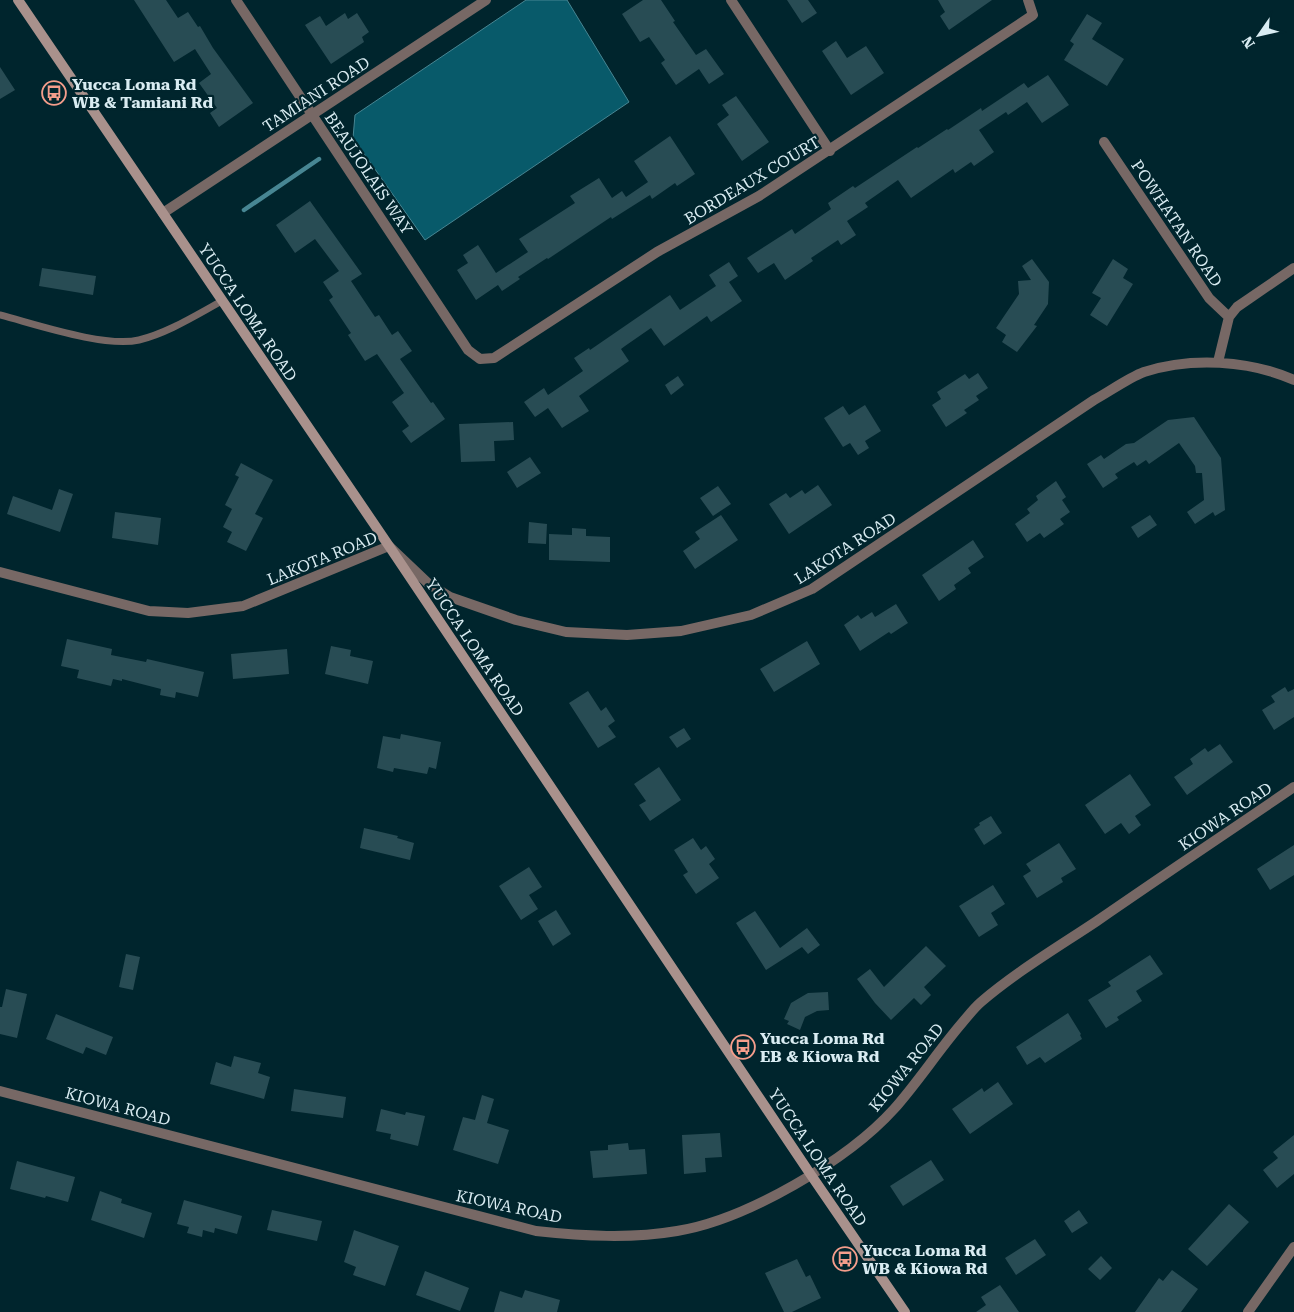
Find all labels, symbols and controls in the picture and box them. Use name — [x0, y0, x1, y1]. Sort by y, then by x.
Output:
north arrow — [1234, 10, 1284, 60]
text: N — [1238, 33, 1258, 51]
street label: TAMIANI ROAD — [259, 53, 373, 136]
place label: Yucca Loma Rd WB & Tamiani Rd — [72, 75, 213, 112]
bus stop icon: Yucca Loma Rd WB & Tamiani Rd — [41, 80, 67, 106]
street label: BEAUJOLAIS WAY — [321, 109, 417, 238]
street label: BORDEAUX COURT — [681, 132, 824, 228]
street label: POWHATAN ROAD — [1127, 156, 1226, 290]
street label: YUCCA LOMA ROAD — [194, 240, 301, 385]
street label: LAKOTA ROAD — [791, 509, 899, 588]
street label: LAKOTA ROAD — [264, 528, 380, 589]
street label: YUCCA LOMA ROAD — [421, 575, 528, 720]
street label: KIOWA ROAD — [1175, 778, 1275, 855]
street label: KIOWA ROAD — [865, 1019, 948, 1115]
place label: Yucca Loma Rd EB & Kiowa Rd — [760, 1029, 885, 1066]
bus stop icon: Yucca Loma Rd EB & Kiowa Rd — [730, 1034, 756, 1060]
street label: KIOWA ROAD — [63, 1083, 173, 1130]
street label: YUCCA LOMA ROAD — [764, 1085, 871, 1230]
street label: KIOWA ROAD — [454, 1186, 564, 1227]
place label: Yucca Loma Rd WB & Kiowa Rd — [862, 1241, 988, 1278]
bus stop icon: Yucca Loma Rd WB & Kiowa Rd — [832, 1246, 858, 1272]

